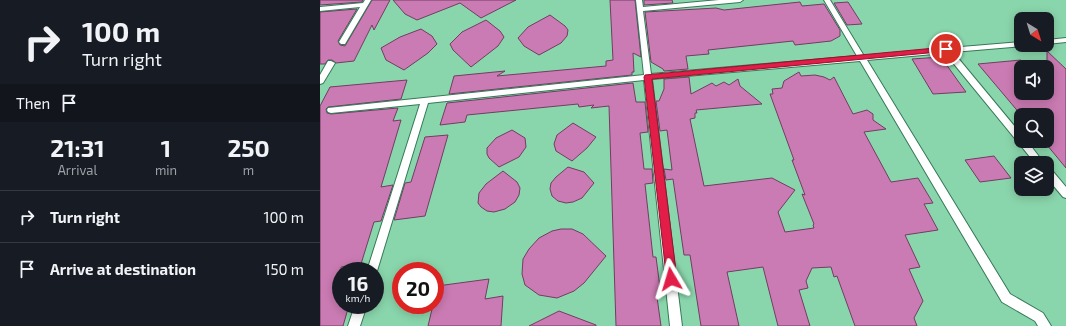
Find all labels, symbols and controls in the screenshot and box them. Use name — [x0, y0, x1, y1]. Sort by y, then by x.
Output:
north arrow — [1014, 12, 1054, 52]
map controls — [1014, 12, 1054, 196]
text: 100 m — [82, 14, 160, 48]
icon: right — [16, 16, 68, 68]
pin — [929, 32, 963, 66]
icon: arrive — [935, 38, 957, 60]
text: Turn right — [82, 48, 162, 70]
button: sound — [1014, 60, 1054, 100]
icon: arrive — [58, 92, 80, 114]
text: Then — [16, 94, 50, 112]
button: search — [1014, 108, 1054, 148]
text: 21:31 — [50, 133, 105, 162]
text: 1 — [161, 133, 171, 162]
text: 250 — [227, 133, 270, 162]
button: layers — [1014, 156, 1054, 196]
text: Arrival — [58, 162, 97, 178]
text: min — [155, 162, 177, 178]
text: m — [243, 162, 254, 178]
icon: right — [16, 206, 38, 228]
text: Turn right — [50, 208, 120, 226]
text: 100 m — [263, 208, 304, 226]
icon: arrive — [16, 258, 38, 280]
position arrow — [650, 258, 692, 300]
text: Arrive at destination — [50, 260, 196, 278]
text: 150 m — [264, 260, 304, 278]
speed limit sign: 20 — [392, 262, 444, 314]
text: 16 — [348, 271, 368, 295]
text: km/h — [346, 292, 370, 304]

